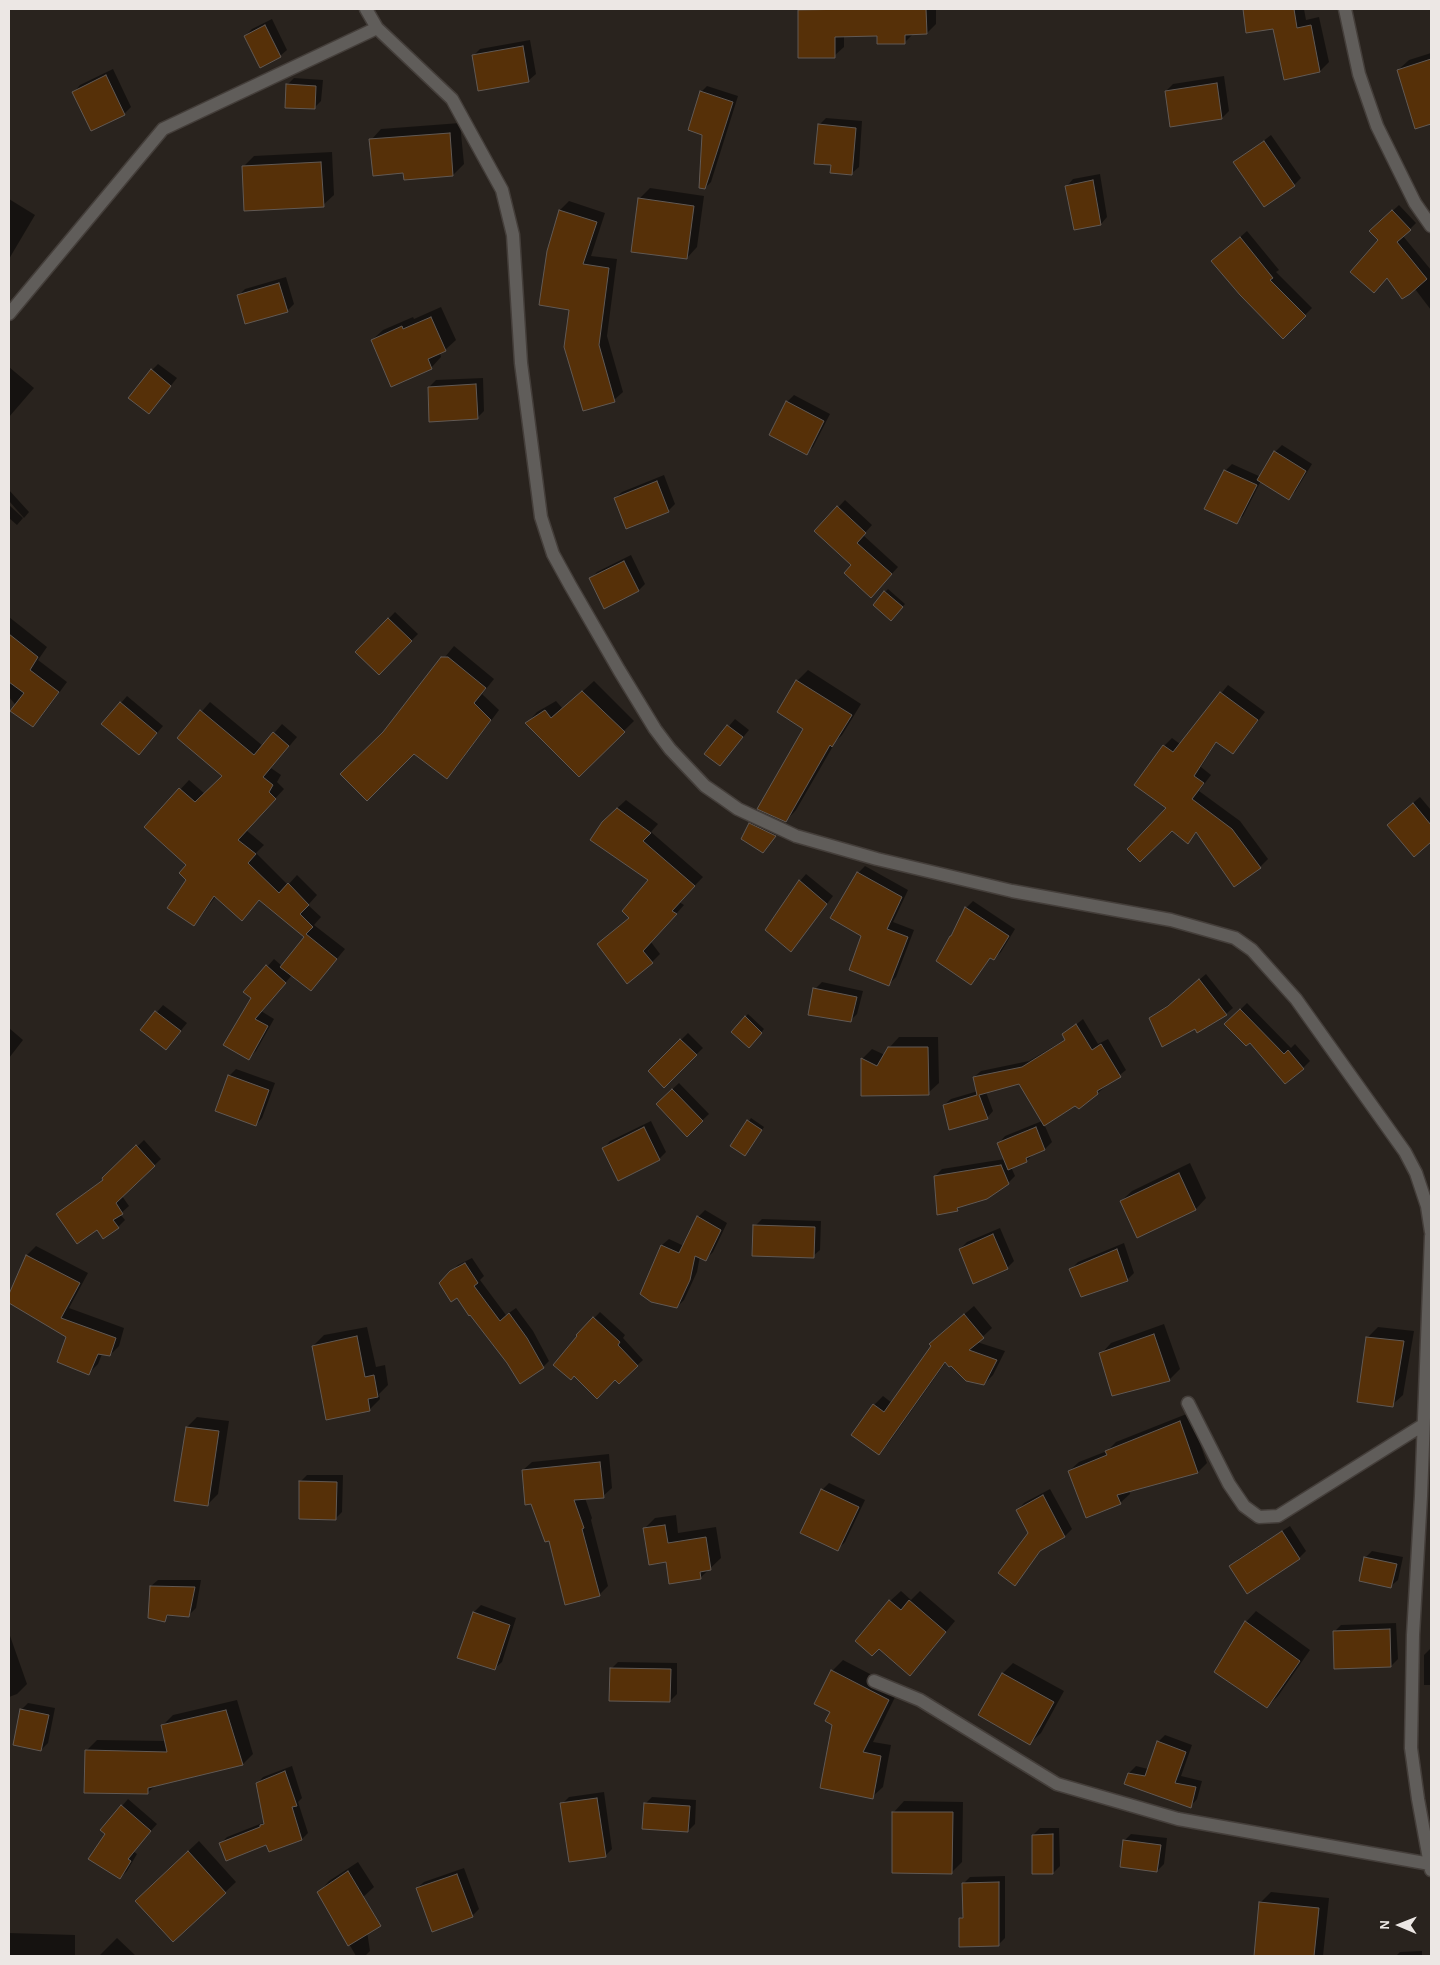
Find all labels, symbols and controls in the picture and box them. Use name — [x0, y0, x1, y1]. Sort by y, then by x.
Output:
north arrow — [1375, 1900, 1425, 1950]
text: N — [1378, 1920, 1392, 1930]

